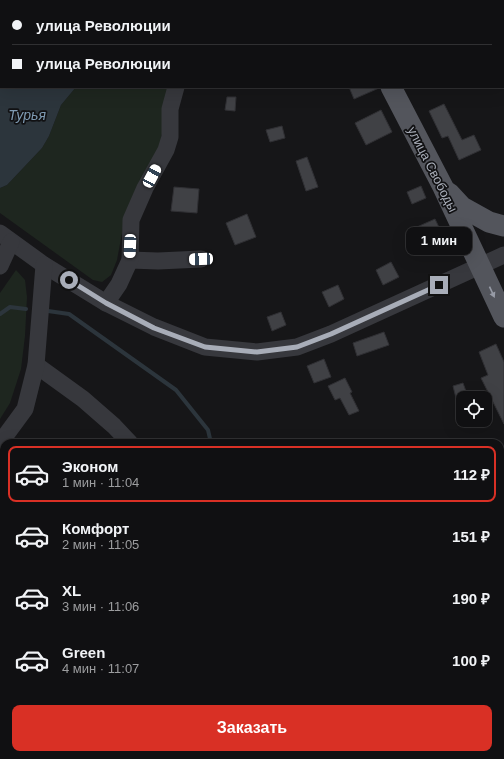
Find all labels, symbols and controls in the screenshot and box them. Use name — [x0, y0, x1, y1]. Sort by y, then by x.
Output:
text: улица Революции — [36, 17, 171, 34]
text: улица Революции — [36, 55, 171, 72]
water label: Турья — [8, 107, 46, 123]
street label: улица Свободы — [405, 124, 461, 215]
car — [141, 163, 163, 189]
callout: 1 мин — [406, 227, 472, 255]
text: 1 мин — [421, 233, 457, 248]
car — [124, 234, 136, 258]
car — [189, 253, 213, 265]
route start — [60, 271, 78, 289]
route end — [430, 276, 448, 294]
one-way arrow — [489, 286, 495, 297]
map controls — [456, 391, 492, 427]
button: locate — [456, 391, 492, 427]
icon: car — [14, 456, 50, 492]
text: Эконом — [62, 458, 118, 475]
text: 112 ₽ — [453, 466, 490, 483]
text: 1 мин · 11:04 — [62, 475, 139, 490]
icon: car — [14, 518, 50, 554]
text: Комфорт — [62, 520, 129, 537]
text: 151 ₽ — [452, 528, 490, 545]
text: 2 мин · 11:05 — [62, 537, 139, 552]
icon: car — [14, 580, 50, 616]
text: XL — [62, 582, 81, 599]
text: 190 ₽ — [452, 590, 490, 607]
text: 3 мин · 11:06 — [62, 599, 139, 614]
icon: car — [14, 642, 50, 678]
text: Green — [62, 644, 105, 661]
text: 100 ₽ — [452, 652, 490, 669]
text: 4 мин · 11:07 — [62, 661, 139, 676]
button: Заказать — [12, 705, 492, 751]

